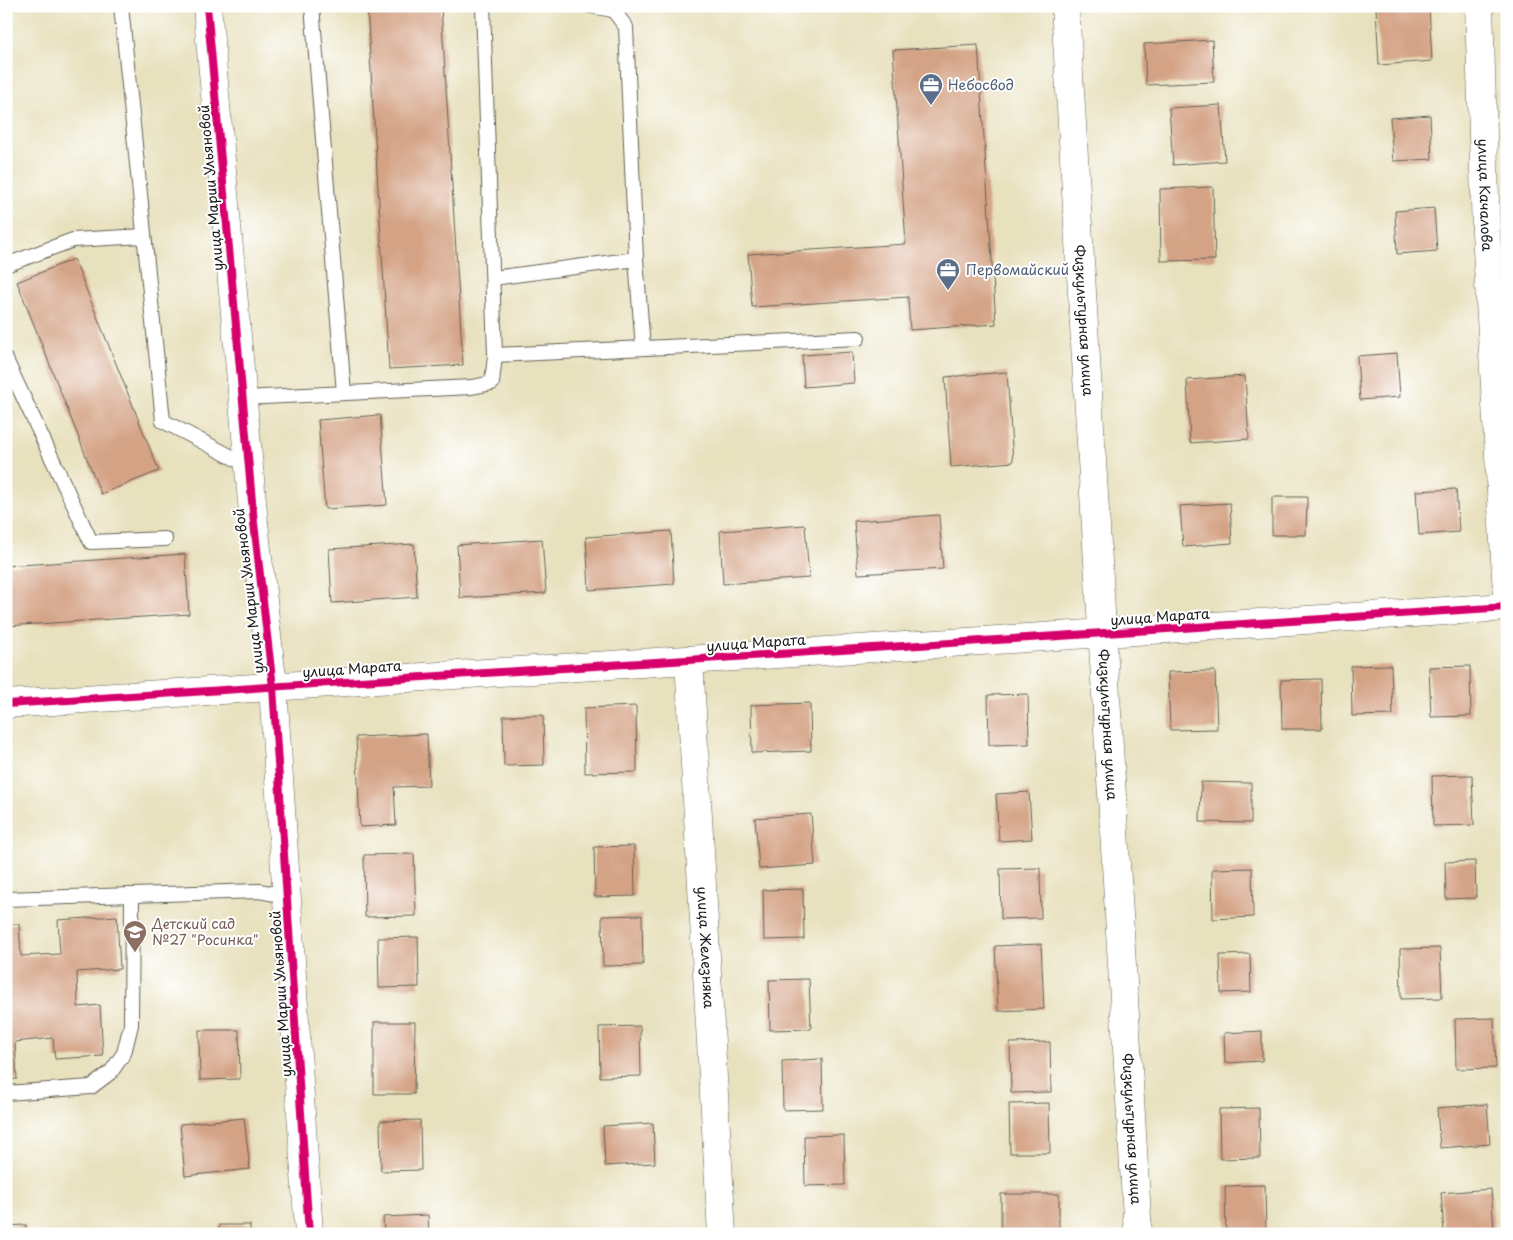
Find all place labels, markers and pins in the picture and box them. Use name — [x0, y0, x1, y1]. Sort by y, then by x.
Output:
office icon: Небосвод — [918, 72, 944, 106]
place label: Небосвод — [948, 74, 1014, 95]
office icon: Первомайский — [935, 257, 961, 291]
place label: Первомайский — [966, 259, 1069, 280]
place label: Детский сад №27 "Росинка" — [151, 913, 259, 950]
school or university icon: Детский сад №27 "Росинка" — [122, 919, 148, 953]

